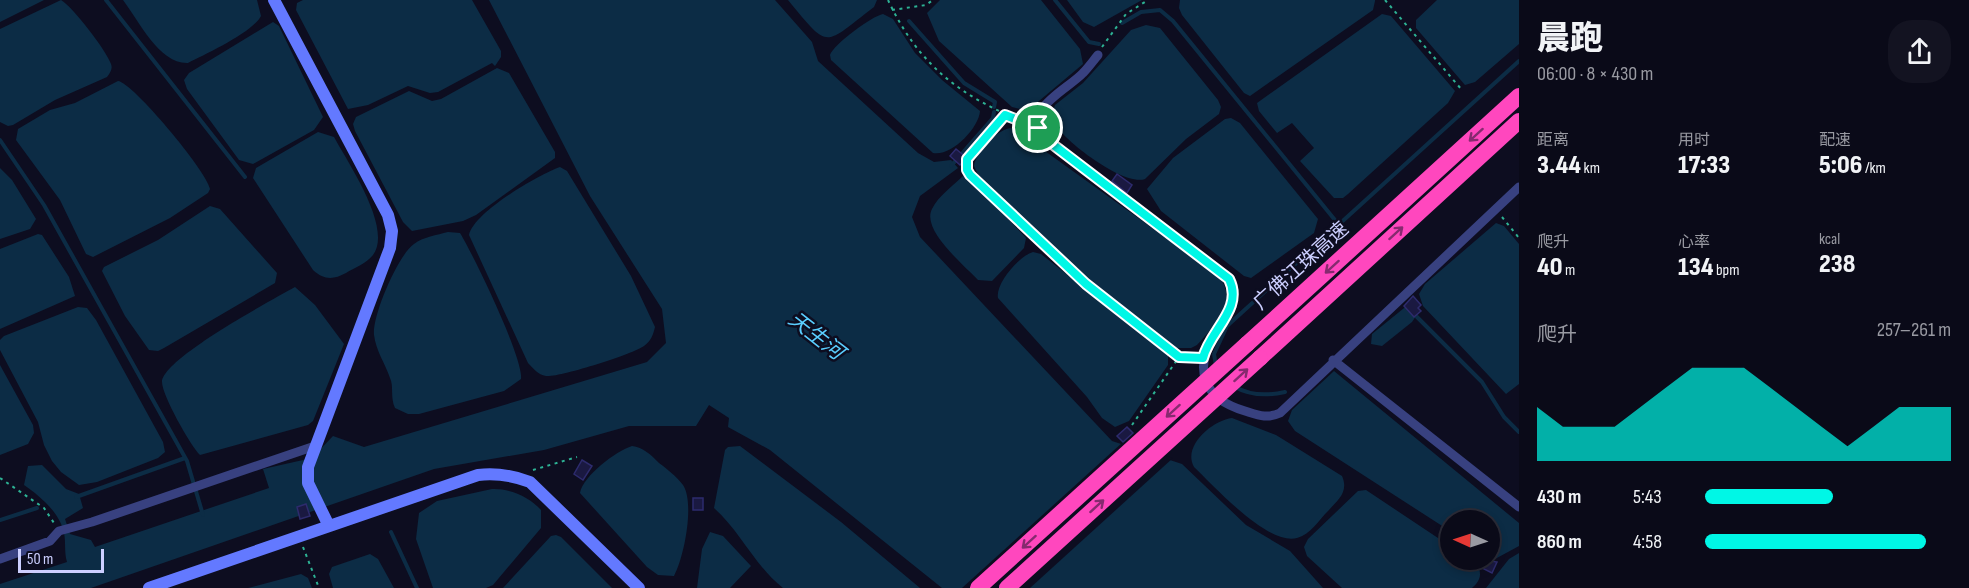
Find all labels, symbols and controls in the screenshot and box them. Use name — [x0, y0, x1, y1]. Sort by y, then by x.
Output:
text: 晨跑 — [1537, 19, 1603, 59]
button: share — [1888, 20, 1951, 83]
text: 06:00 · 8 × 430 m — [1537, 62, 1653, 86]
pin — [1012, 102, 1063, 153]
icon: arrive — [1021, 111, 1054, 144]
one-way arrow — [1469, 128, 1484, 142]
text: 距离 — [1537, 131, 1569, 150]
text: 用时 — [1678, 131, 1710, 150]
text: 配速 — [1819, 131, 1851, 150]
text: 3.44 — [1537, 150, 1581, 181]
text: 17:33 — [1678, 150, 1730, 181]
text: 5:06 — [1819, 150, 1862, 181]
text: km — [1581, 159, 1600, 178]
text: /km — [1862, 159, 1886, 178]
street label: 广佛江珠高速 — [1248, 217, 1354, 315]
one-way arrow — [1388, 226, 1403, 240]
text: kcal — [1819, 230, 1840, 249]
text: 爬升 — [1537, 233, 1569, 252]
text: 心率 — [1678, 233, 1710, 252]
text: 238 — [1819, 249, 1855, 280]
text: 40 — [1537, 252, 1562, 283]
text: 134 — [1678, 252, 1713, 283]
one-way arrow — [1324, 260, 1339, 274]
text: m — [1562, 261, 1575, 280]
text: bpm — [1713, 261, 1739, 280]
water label: 天生河 — [783, 307, 852, 368]
text: 257–261 m — [1877, 318, 1951, 342]
text: 爬升 — [1537, 323, 1577, 347]
one-way arrow — [1233, 368, 1248, 382]
one-way arrow — [1166, 404, 1181, 418]
text: 430 m — [1537, 485, 1581, 509]
text: 5:43 — [1633, 485, 1662, 509]
one-way arrow — [1089, 499, 1104, 513]
north arrow — [1440, 510, 1500, 570]
map controls — [1440, 510, 1500, 570]
text: 860 m — [1537, 530, 1582, 554]
text: 4:58 — [1633, 530, 1662, 554]
one-way arrow — [1021, 535, 1036, 549]
scale bar — [18, 546, 104, 574]
text: 50 m — [27, 550, 53, 569]

